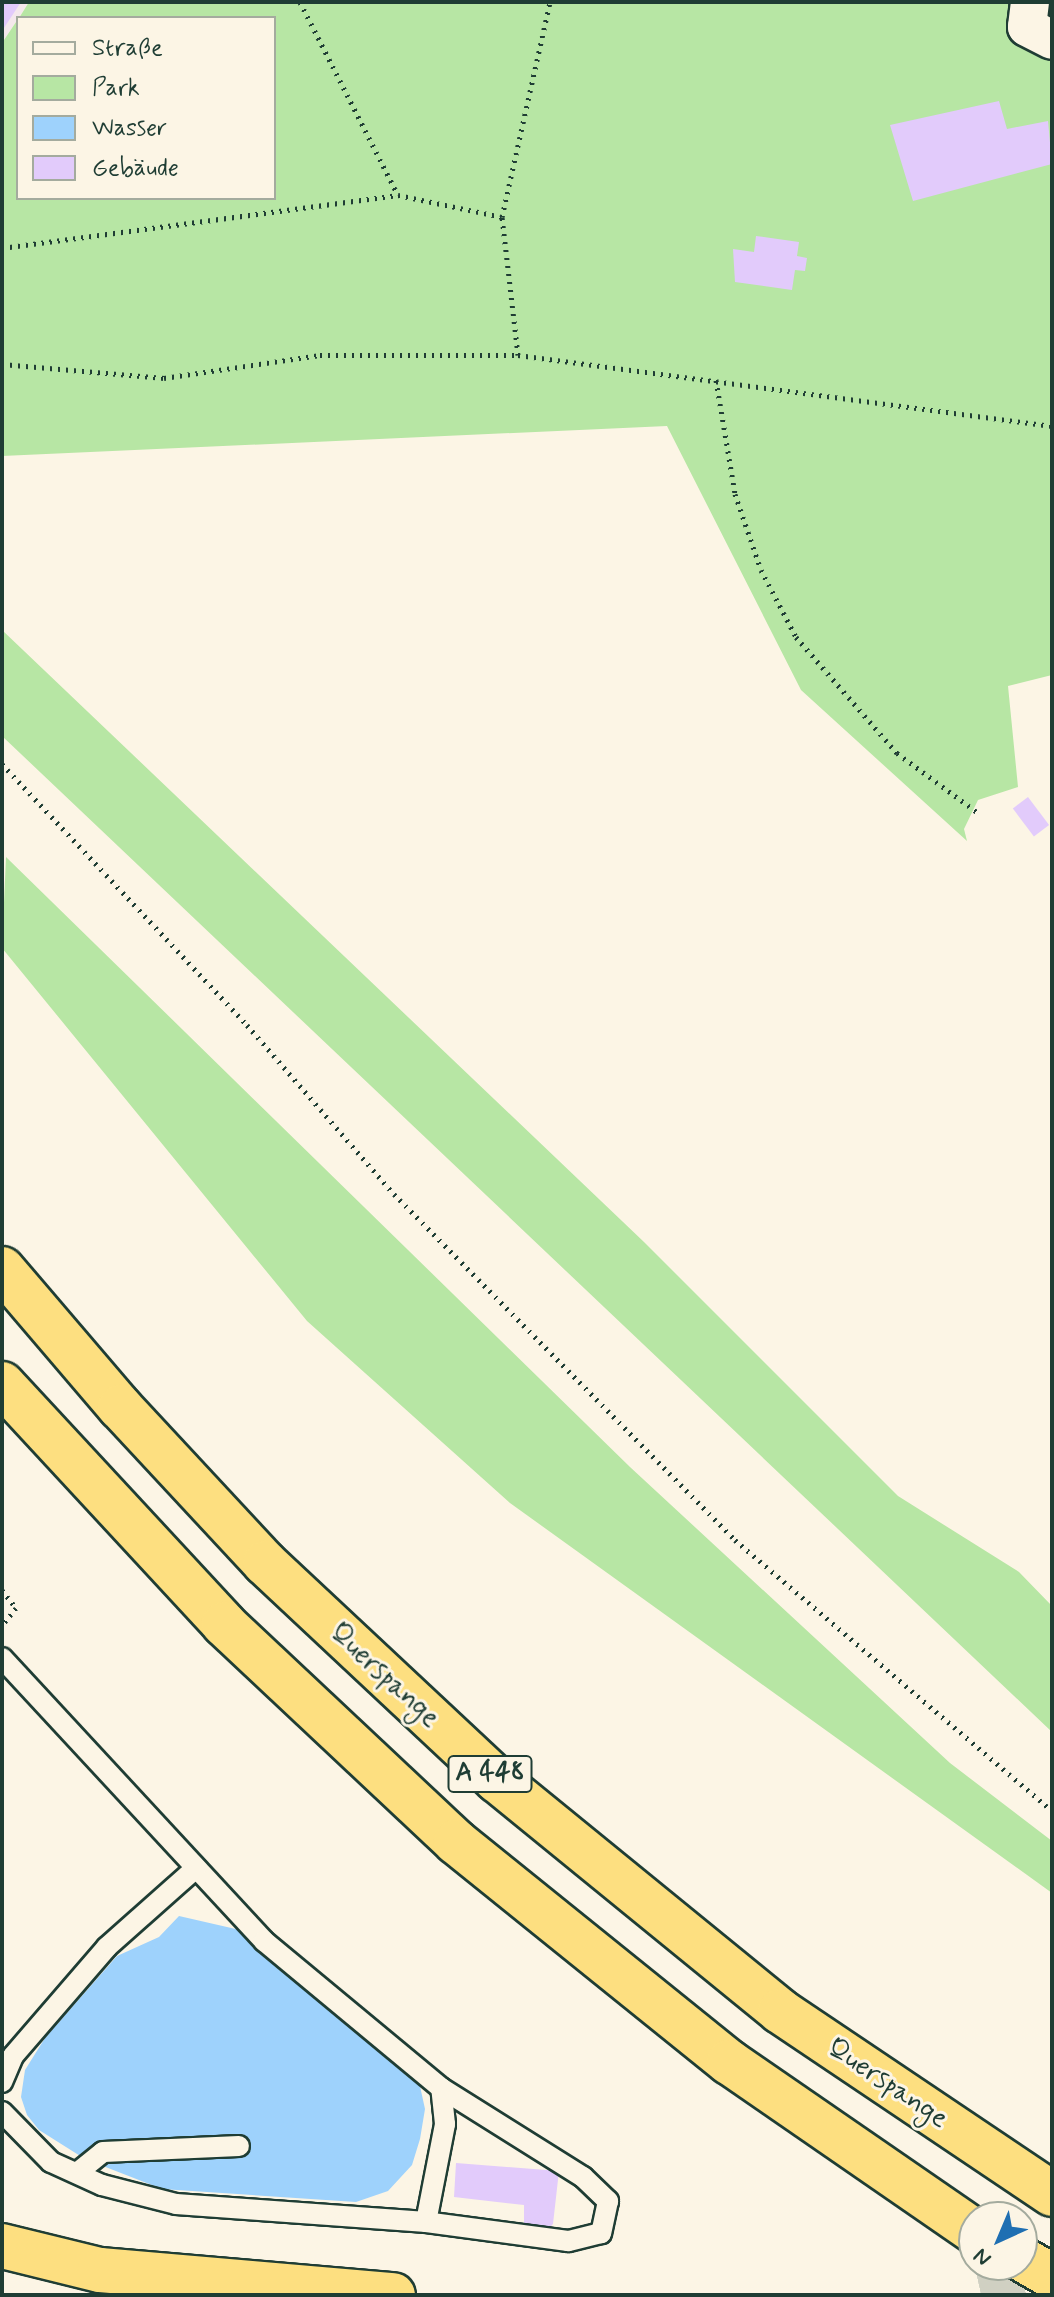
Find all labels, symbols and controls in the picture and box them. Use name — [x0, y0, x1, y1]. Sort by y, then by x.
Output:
legend — [16, 16, 276, 200]
text: Straße — [92, 33, 163, 64]
text: Park — [92, 73, 140, 104]
text: Wasser — [92, 113, 167, 144]
text: Gebäude — [92, 153, 179, 184]
street label: Querspange — [322, 1616, 446, 1736]
road number: A 448 — [446, 1752, 534, 1796]
street label: Querspange — [820, 2031, 954, 2137]
north arrow — [958, 2201, 1038, 2281]
text: N — [968, 2242, 998, 2272]

